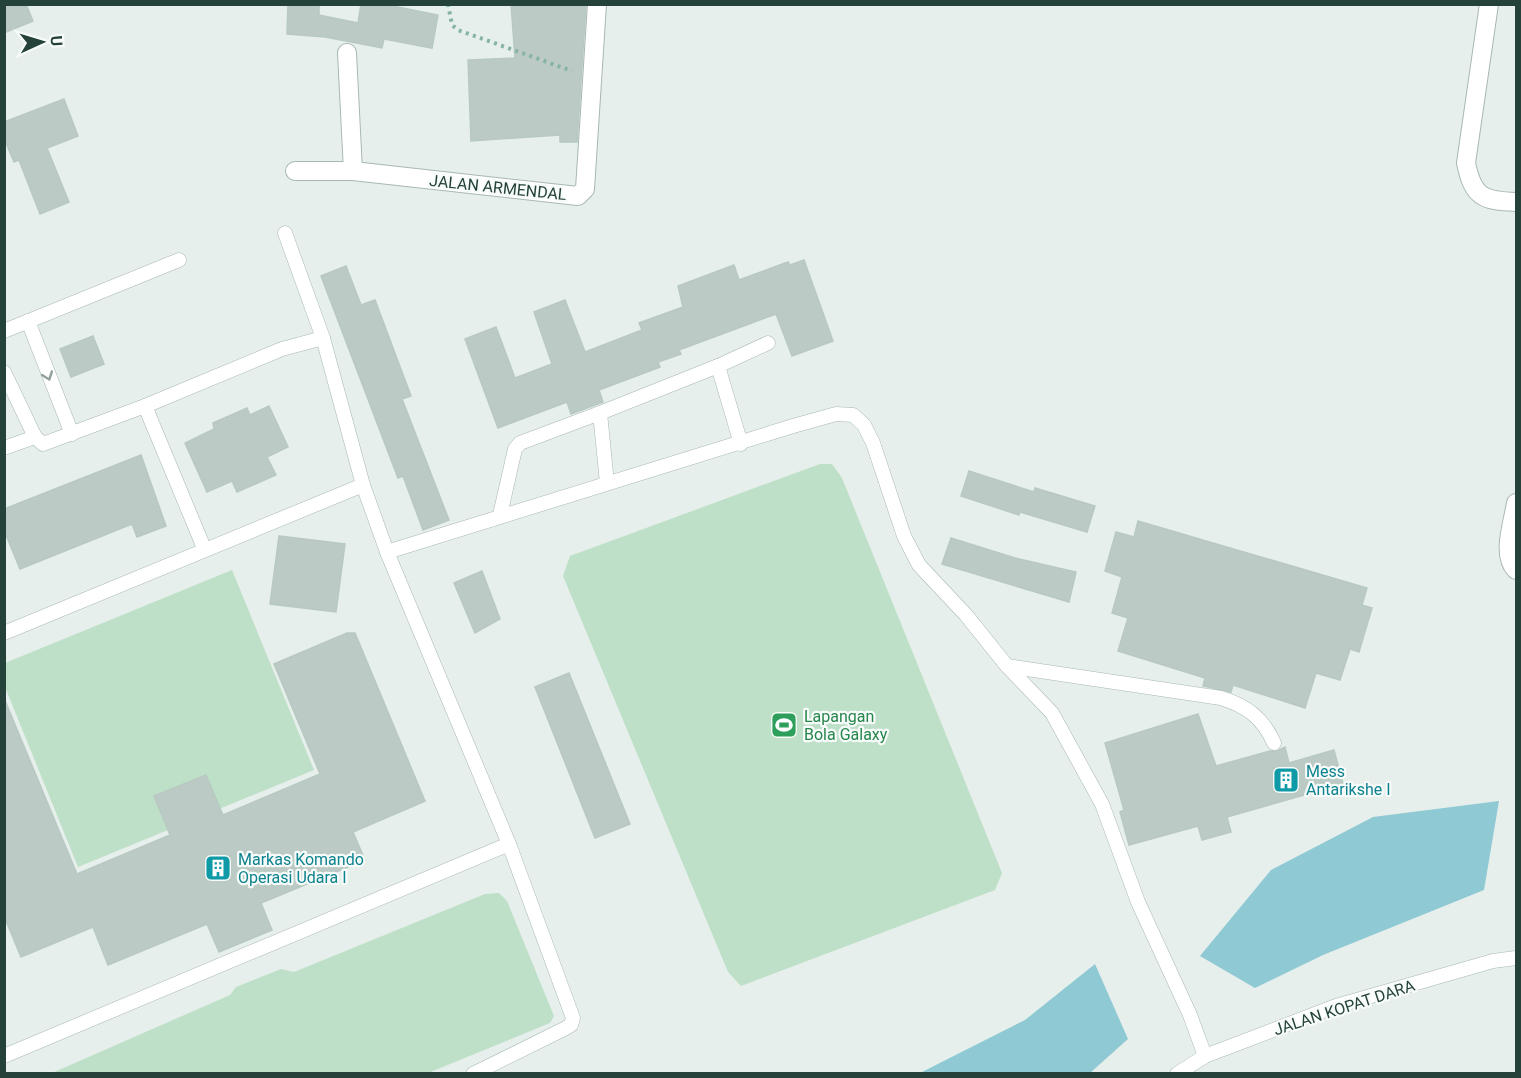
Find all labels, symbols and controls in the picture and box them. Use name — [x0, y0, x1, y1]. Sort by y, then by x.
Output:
north arrow — [12, 12, 72, 72]
text: U — [47, 35, 66, 47]
street label: JALAN ARMENDAL — [428, 171, 568, 204]
one-way arrow — [41, 370, 54, 381]
place label: Lapangan Bola Galaxy — [804, 707, 888, 744]
sports icon: Lapangan Bola Galaxy — [769, 710, 799, 740]
place label: Mess Antarikshe I — [1306, 762, 1391, 799]
building icon: Mess Antarikshe I — [1271, 765, 1301, 795]
place label: Markas Komando Operasi Udara I — [238, 850, 364, 887]
building icon: Markas Komando Operasi Udara I — [203, 853, 233, 883]
street label: JALAN KOPAT DARA — [1271, 976, 1418, 1039]

